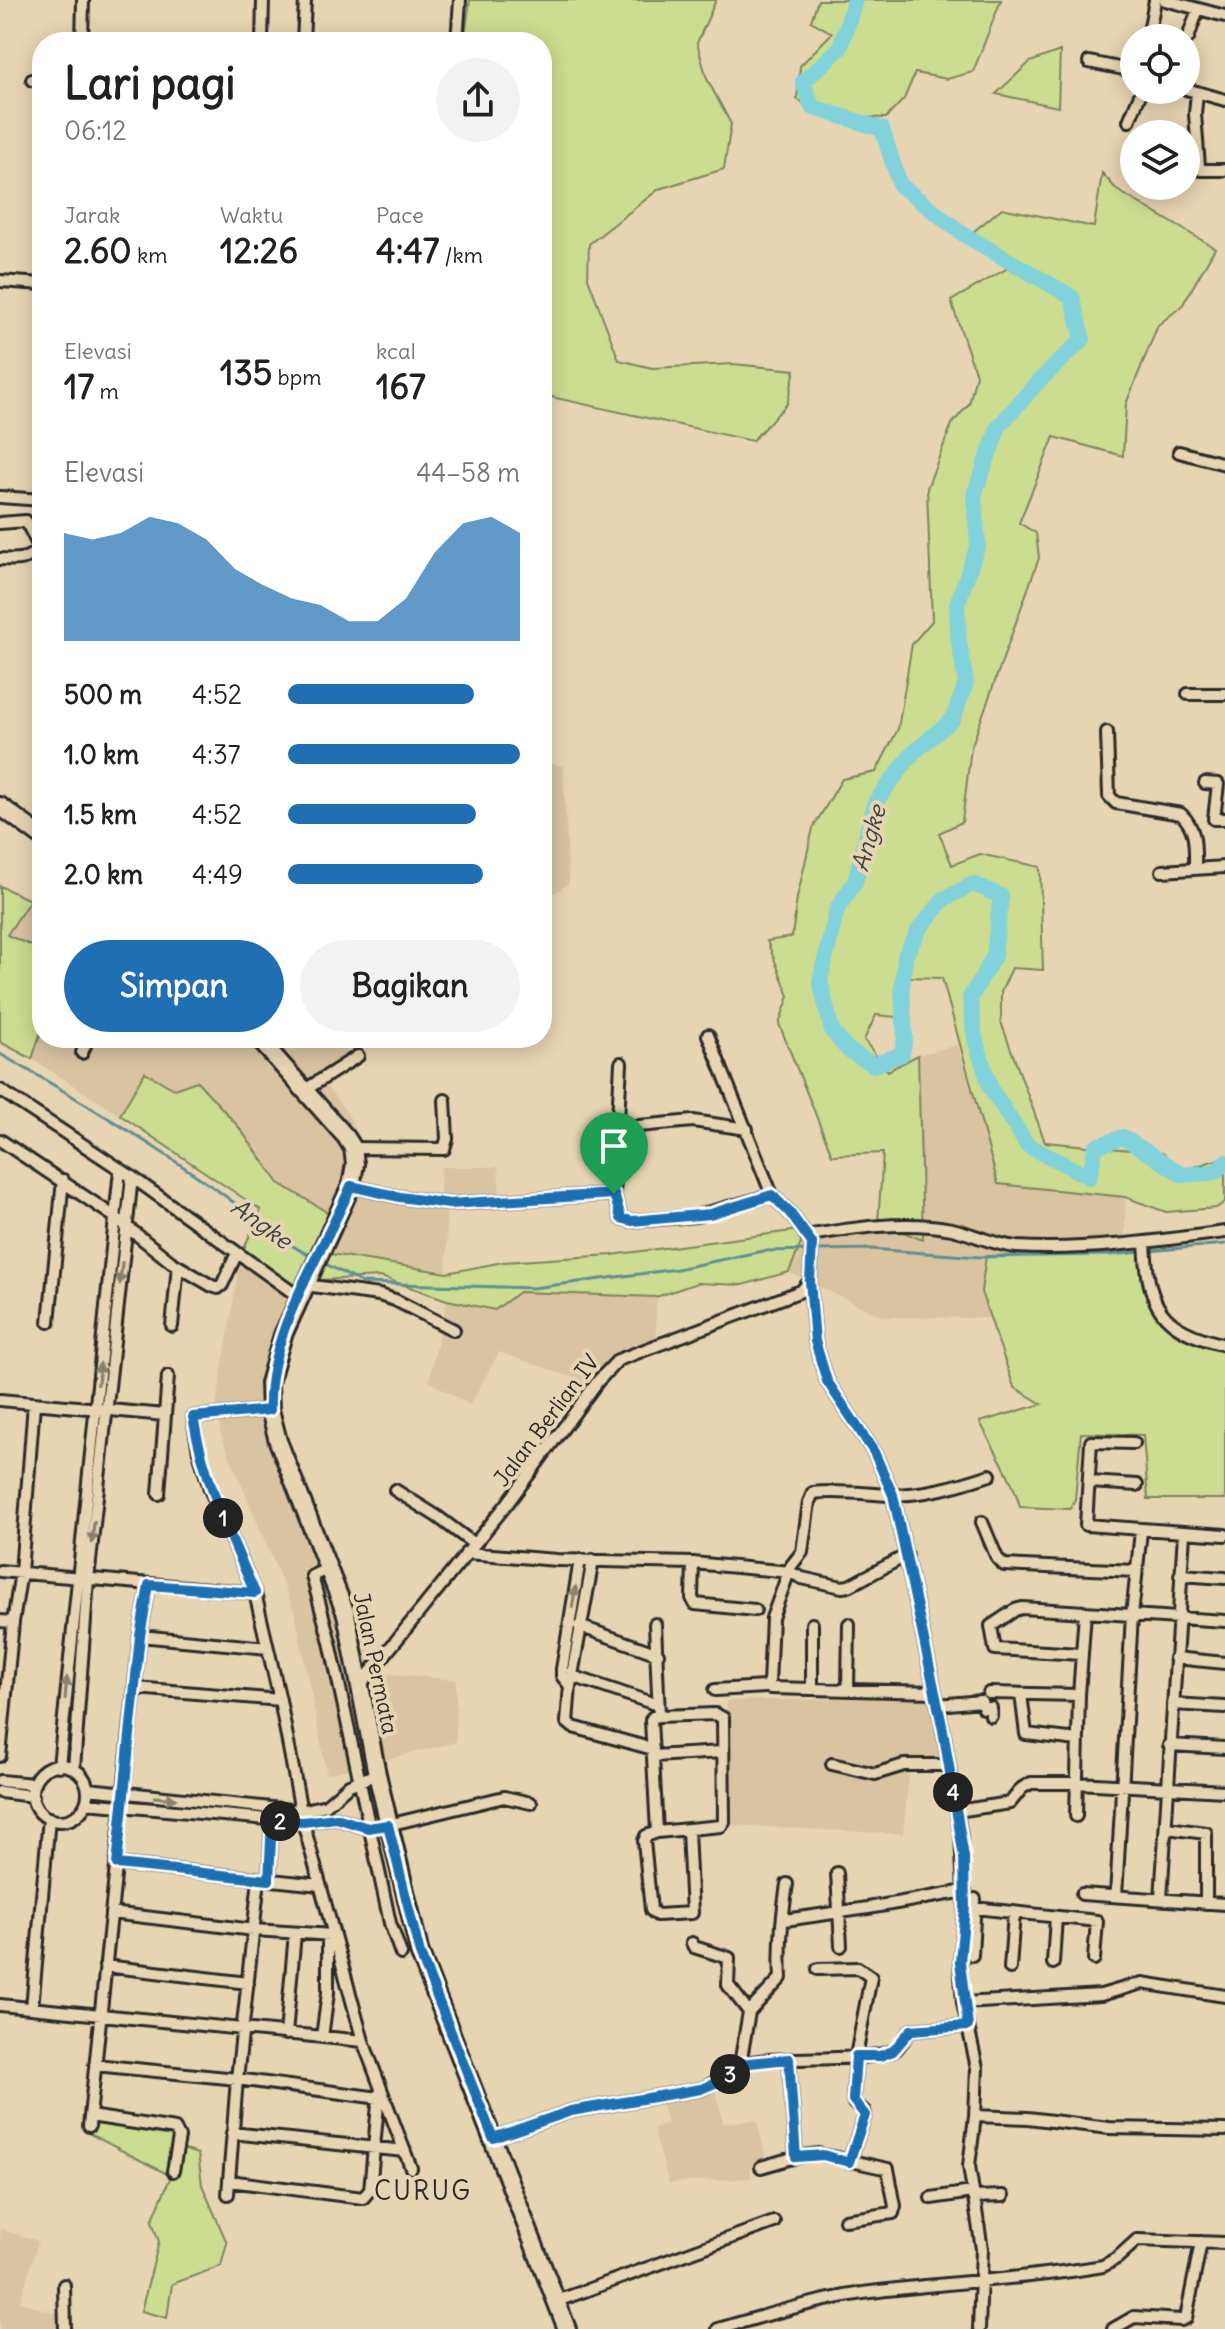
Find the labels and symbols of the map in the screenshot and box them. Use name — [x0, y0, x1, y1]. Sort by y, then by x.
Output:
water label: Angke — [844, 799, 892, 875]
pin — [580, 1112, 648, 1194]
water label: Angke — [226, 1191, 300, 1256]
one-way arrow — [114, 1261, 127, 1286]
street label: Jalan Berlian IV — [487, 1348, 605, 1492]
one-way arrow — [92, 1361, 105, 1386]
pin: 1 — [203, 1498, 243, 1538]
one-way arrow — [86, 1520, 99, 1545]
one-way arrow — [568, 1584, 581, 1609]
street label: Jalan Permata — [347, 1590, 405, 1736]
one-way arrow — [60, 1675, 73, 1700]
pin: 4 — [933, 1772, 973, 1812]
one-way arrow — [153, 1792, 178, 1805]
pin: 2 — [260, 1801, 300, 1841]
pin: 3 — [710, 2054, 750, 2094]
district label: CURUG — [374, 2174, 472, 2207]

